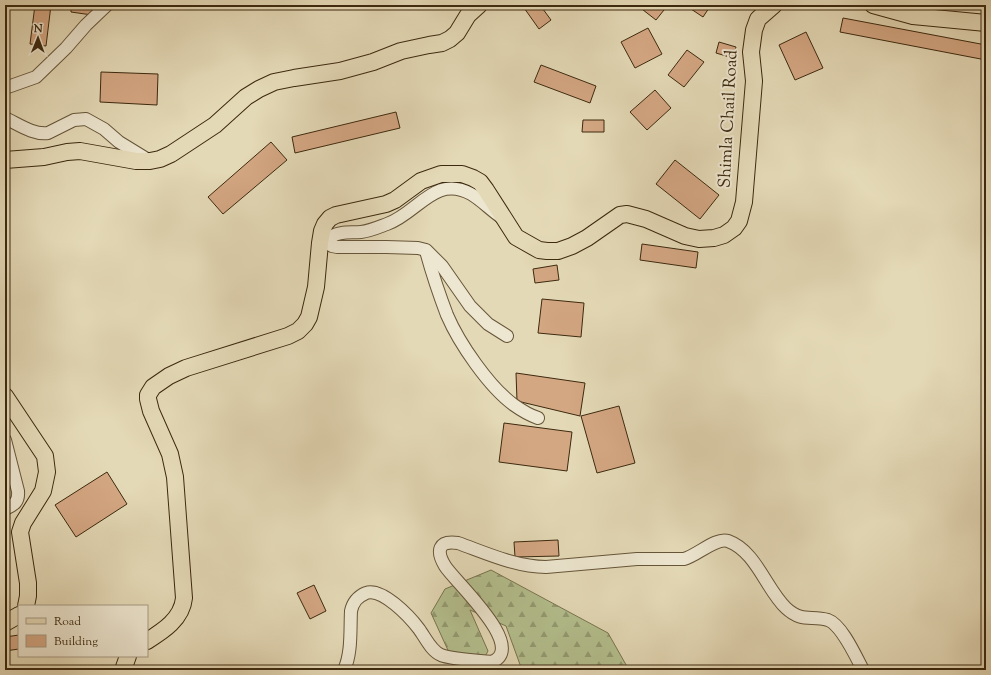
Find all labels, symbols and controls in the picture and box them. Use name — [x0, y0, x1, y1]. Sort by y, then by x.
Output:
north arrow — [18, 18, 58, 58]
text: N — [33, 21, 43, 37]
street label: Shimla Chail Road — [713, 49, 745, 189]
legend — [18, 605, 148, 657]
text: Road — [54, 613, 81, 631]
text: Building — [54, 633, 98, 651]

